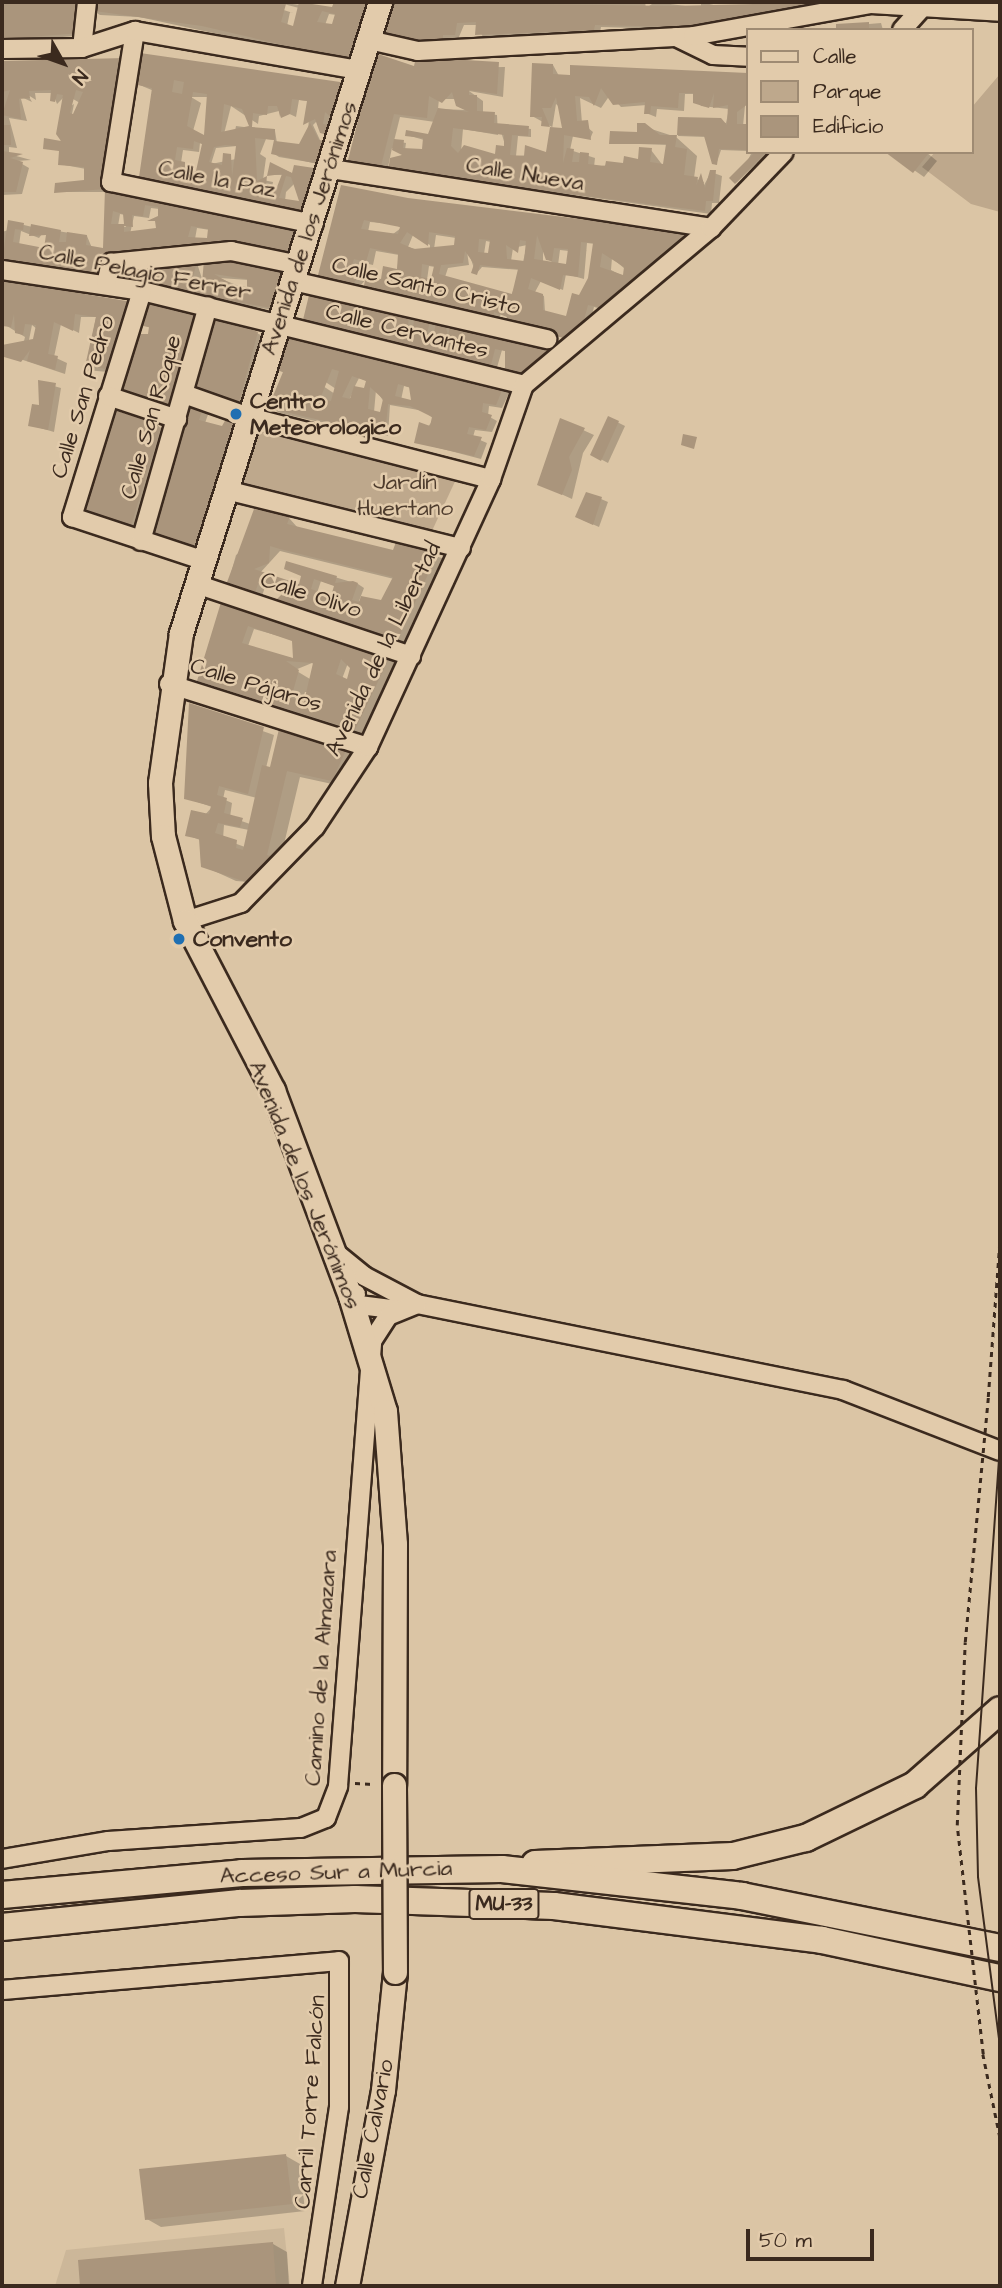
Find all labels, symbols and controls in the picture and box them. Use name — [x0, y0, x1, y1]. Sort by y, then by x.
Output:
north arrow — [28, 28, 98, 98]
legend — [746, 28, 974, 154]
text: Calle — [813, 42, 857, 71]
text: N — [65, 64, 94, 90]
text: Parque — [813, 77, 881, 106]
street label: Avenida de los Jerónimos — [255, 98, 363, 358]
text: Edificio — [813, 112, 883, 141]
street label: Calle Nueva — [464, 151, 586, 197]
street label: Calle la Paz — [156, 154, 278, 204]
street label: Calle Pelagio Ferrer — [37, 238, 253, 306]
street label: Calle Santo Cristo — [329, 251, 523, 321]
street label: Calle Cervantes — [323, 297, 491, 365]
street label: Calle San Pedro — [45, 312, 121, 482]
street label: Calle San Roque — [114, 332, 188, 502]
place label: Centro Meteorologico — [250, 387, 401, 441]
marker: Centro Meteorologico — [228, 406, 244, 422]
park label: Jardín Huertano — [357, 468, 453, 522]
street label: Avenida de la Libertad — [319, 537, 447, 761]
street label: Calle Olivo — [257, 566, 365, 624]
street label: Calle Pájaros — [187, 652, 325, 718]
place label: Convento — [193, 925, 292, 953]
marker: Convento — [171, 931, 187, 947]
street label: Avenida de los Jerónimos — [243, 1057, 367, 1313]
street label: Camino de la Almazara — [299, 1549, 343, 1787]
street label: Acceso Sur a Murcia — [219, 1854, 453, 1890]
road number: MU-33 — [467, 1886, 541, 1922]
street label: Carril Torre Falcón — [289, 1994, 331, 2210]
street label: Calle Calvario — [346, 2057, 400, 2201]
scale bar — [750, 2214, 878, 2258]
text: 50 m — [759, 2226, 812, 2255]

